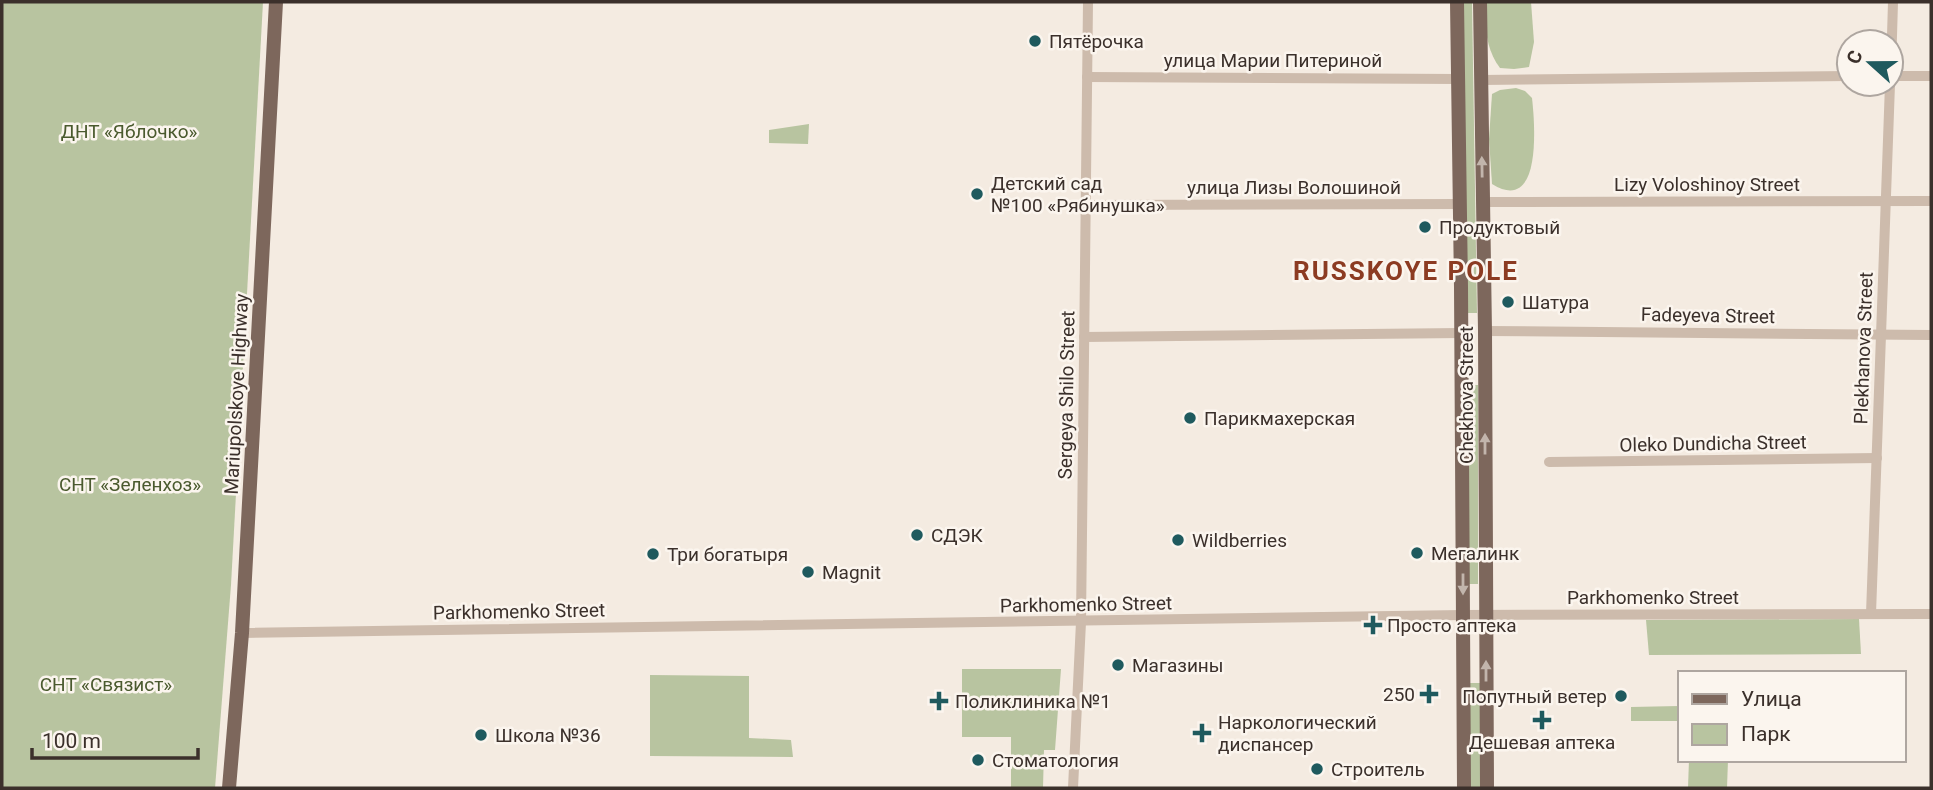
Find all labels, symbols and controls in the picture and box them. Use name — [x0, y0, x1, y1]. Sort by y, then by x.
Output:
north arrow — [1835, 28, 1905, 98]
place label: Пятёрочка — [1049, 30, 1144, 53]
marker: Пятёрочка — [1027, 33, 1043, 49]
text: С — [1842, 47, 1868, 67]
street label: улица Марии Питериной — [1164, 49, 1382, 72]
park label: ДНТ «Яблочко» — [61, 120, 197, 143]
one-way arrow — [1476, 156, 1488, 178]
place label: Детский сад №100 «Рябинушка» — [991, 172, 1165, 217]
street label: Lizy Voloshinoy Street — [1614, 173, 1800, 196]
street label: улица Лизы Волошиной — [1187, 176, 1401, 199]
marker: Детский сад №100 «Рябинушка» — [969, 186, 985, 202]
place label: Продуктовый — [1439, 216, 1560, 239]
marker: Продуктовый — [1417, 219, 1433, 235]
district label: RUSSKOYE POLE — [1293, 256, 1519, 286]
street label: Plekhanova Street — [1849, 271, 1878, 425]
place label: Шатура — [1522, 291, 1589, 314]
street label: Mariupolskoye Highway — [220, 293, 253, 495]
marker: Шатура — [1500, 294, 1516, 310]
street label: Fadeyeva Street — [1641, 303, 1775, 328]
street label: Sergeya Shilo Street — [1054, 310, 1079, 480]
street label: Chekhova Street — [1455, 326, 1478, 464]
place label: Парикмахерская — [1204, 407, 1355, 430]
marker: Парикмахерская — [1182, 410, 1198, 426]
street label: Oleko Dundicha Street — [1619, 430, 1807, 457]
one-way arrow — [1479, 432, 1491, 454]
park label: СНТ «Зеленхоз» — [59, 473, 201, 496]
place label: СДЭК — [931, 524, 983, 547]
marker: СДЭК — [909, 527, 925, 543]
place label: Wildberries — [1192, 529, 1287, 552]
marker: Wildberries — [1170, 532, 1186, 548]
place label: Мегалинк — [1431, 542, 1520, 565]
place label: Три богатыря — [667, 543, 788, 566]
marker: Мегалинк — [1409, 545, 1425, 561]
marker: Три богатыря — [645, 546, 661, 562]
place label: Magnit — [822, 561, 881, 584]
marker: Magnit — [800, 564, 816, 580]
one-way arrow — [1457, 574, 1469, 596]
street label: Parkhomenko Street — [1567, 586, 1739, 609]
street label: Parkhomenko Street — [1000, 591, 1172, 618]
street label: Parkhomenko Street — [433, 598, 605, 625]
place label: Просто аптека — [1387, 614, 1517, 637]
marker: Просто аптека — [1365, 617, 1381, 633]
place label: Магазины — [1132, 654, 1224, 677]
marker: Магазины — [1110, 657, 1126, 673]
one-way arrow — [1480, 660, 1492, 682]
legend — [1678, 671, 1905, 762]
park label: СНТ «Связист» — [40, 673, 172, 696]
place label: 250 — [1383, 683, 1415, 706]
place label: Попутный ветер — [1462, 685, 1607, 708]
marker: 250 — [1421, 686, 1437, 702]
text: Улица — [1741, 687, 1802, 711]
marker: Попутный ветер — [1613, 688, 1629, 704]
place label: Поликлиника №1 — [955, 690, 1111, 713]
marker: Поликлиника №1 — [929, 691, 949, 711]
place label: Наркологический диспансер — [1218, 711, 1377, 756]
marker: Дешевая аптека — [1534, 712, 1550, 728]
scale bar — [32, 716, 198, 760]
text: Парк — [1741, 722, 1791, 746]
marker: Наркологический диспансер — [1192, 723, 1212, 743]
place label: Школа №36 — [495, 724, 601, 747]
marker: Школа №36 — [473, 727, 489, 743]
text: 100 m — [42, 729, 101, 753]
place label: Дешевая аптека — [1469, 731, 1615, 754]
place label: Стоматология — [992, 749, 1119, 772]
marker: Стоматология — [970, 752, 986, 768]
place label: Строитель — [1331, 758, 1425, 781]
marker: Строитель — [1309, 761, 1325, 777]

